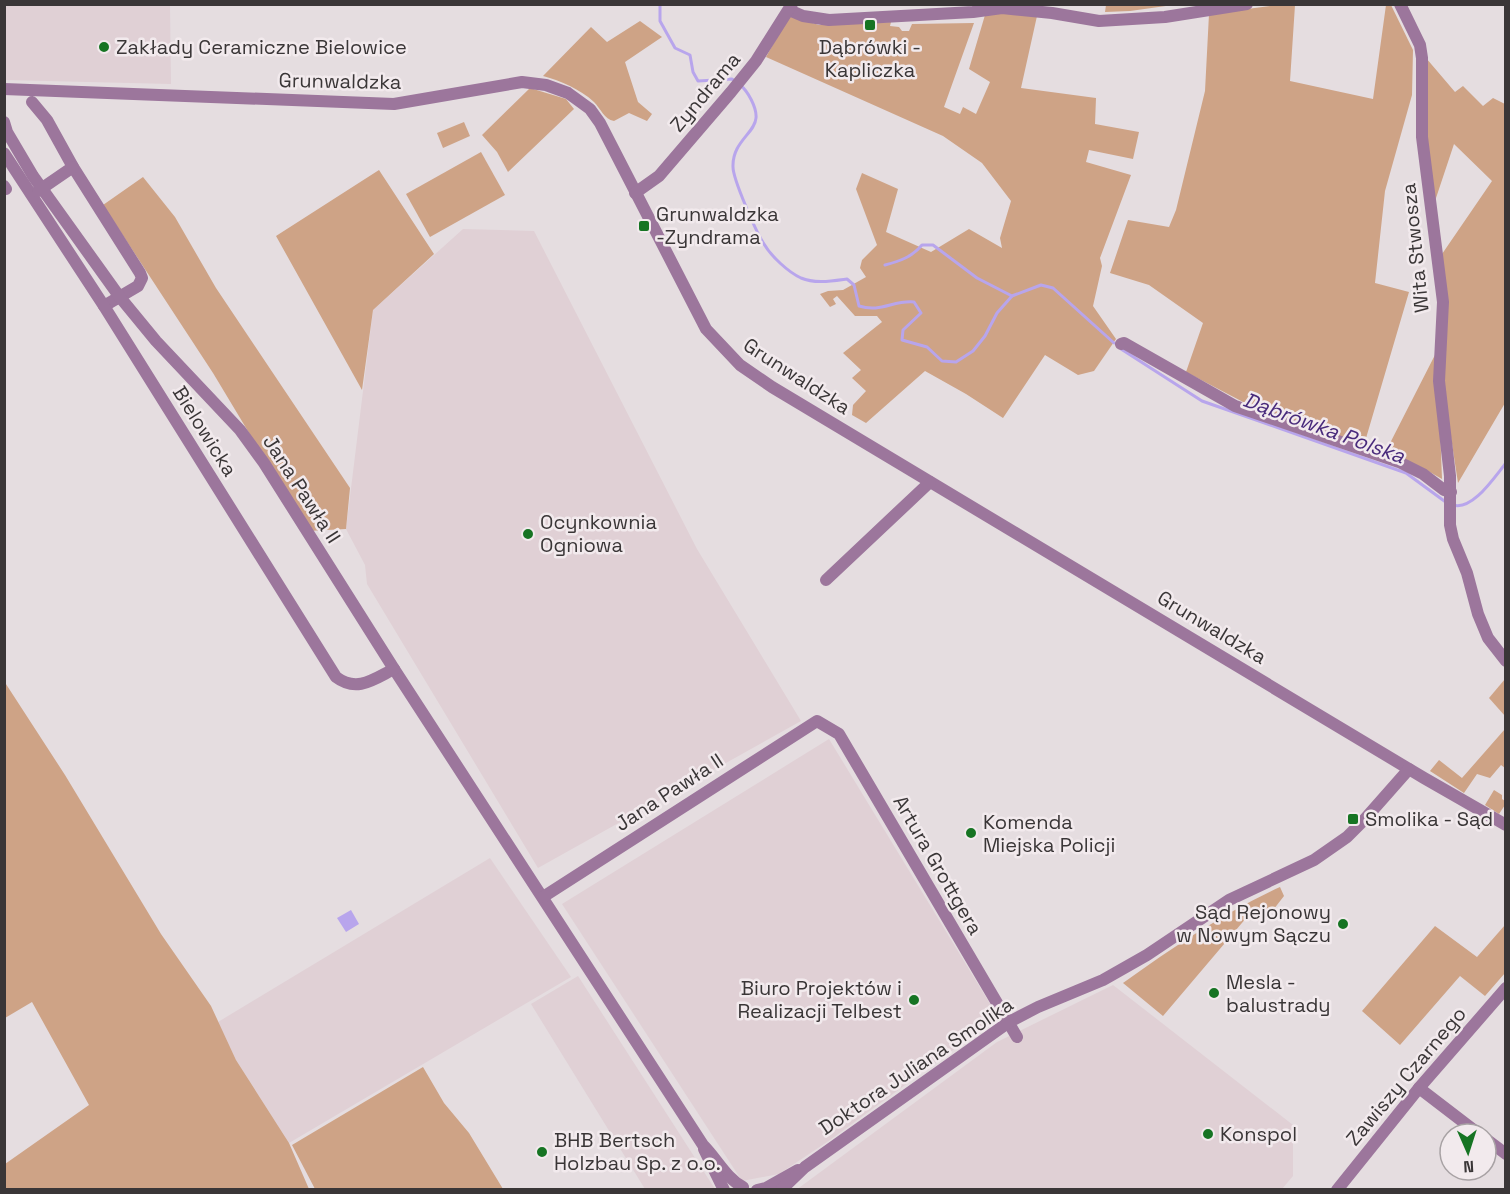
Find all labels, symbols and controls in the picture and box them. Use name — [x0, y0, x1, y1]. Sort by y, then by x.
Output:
marker: Dąbrówki - Kapliczka — [863, 18, 877, 32]
place label: Zakłady Ceramiczne Bielowice — [116, 34, 407, 60]
place label: Dąbrówki - Kapliczka — [819, 34, 921, 83]
marker: Zakłady Ceramiczne Bielowice — [97, 40, 111, 54]
street label: Zyndrama — [664, 47, 746, 137]
street label: Grunwaldzka — [278, 67, 402, 95]
street label: Wita Stwosza — [1395, 182, 1435, 314]
place label: Grunwaldzka -Zyndrama — [656, 201, 779, 250]
marker: Grunwaldzka -Zyndrama — [637, 219, 651, 233]
street label: Grunwaldzka — [738, 332, 856, 420]
street label: Bielowicka — [167, 381, 243, 481]
water label: Dąbrówka Polska — [1240, 386, 1409, 470]
street label: Jana Pawła II — [257, 430, 347, 548]
place label: Ocynkownia Ogniowa — [540, 509, 657, 558]
marker: Ocynkownia Ogniowa — [521, 527, 535, 541]
street label: Grunwaldzka — [1153, 584, 1271, 670]
street label: Jana Pawła II — [610, 747, 728, 837]
street label: Artura Grottgera — [887, 790, 989, 940]
place label: Smolika - Sąd — [1365, 806, 1493, 832]
place label: Komenda Miejska Policji — [983, 809, 1115, 858]
marker: Smolika - Sąd — [1346, 812, 1360, 826]
marker: Komenda Miejska Policji — [964, 826, 978, 840]
place label: Sąd Rejonowy w Nowym Sączu — [1176, 899, 1331, 948]
marker: Sąd Rejonowy w Nowym Sączu — [1336, 917, 1350, 931]
place label: Mesla - balustrady — [1226, 969, 1331, 1018]
place label: Biuro Projektów i Realizacji Telbest — [737, 975, 902, 1024]
marker: Mesla - balustrady — [1207, 986, 1221, 1000]
street label: Doktora Juliana Smolika — [814, 991, 1018, 1141]
marker: Biuro Projektów i Realizacji Telbest — [907, 993, 921, 1007]
street label: Zawiszy Czarnego — [1340, 1001, 1472, 1151]
place label: Konspol — [1220, 1121, 1297, 1147]
north arrow — [1438, 1122, 1498, 1182]
place label: BHB Bertsch Holzbau Sp. z o.o. — [554, 1127, 721, 1176]
marker: Konspol — [1201, 1127, 1215, 1141]
marker: BHB Bertsch Holzbau Sp. z o.o. — [535, 1145, 549, 1159]
text: N — [1463, 1156, 1475, 1177]

